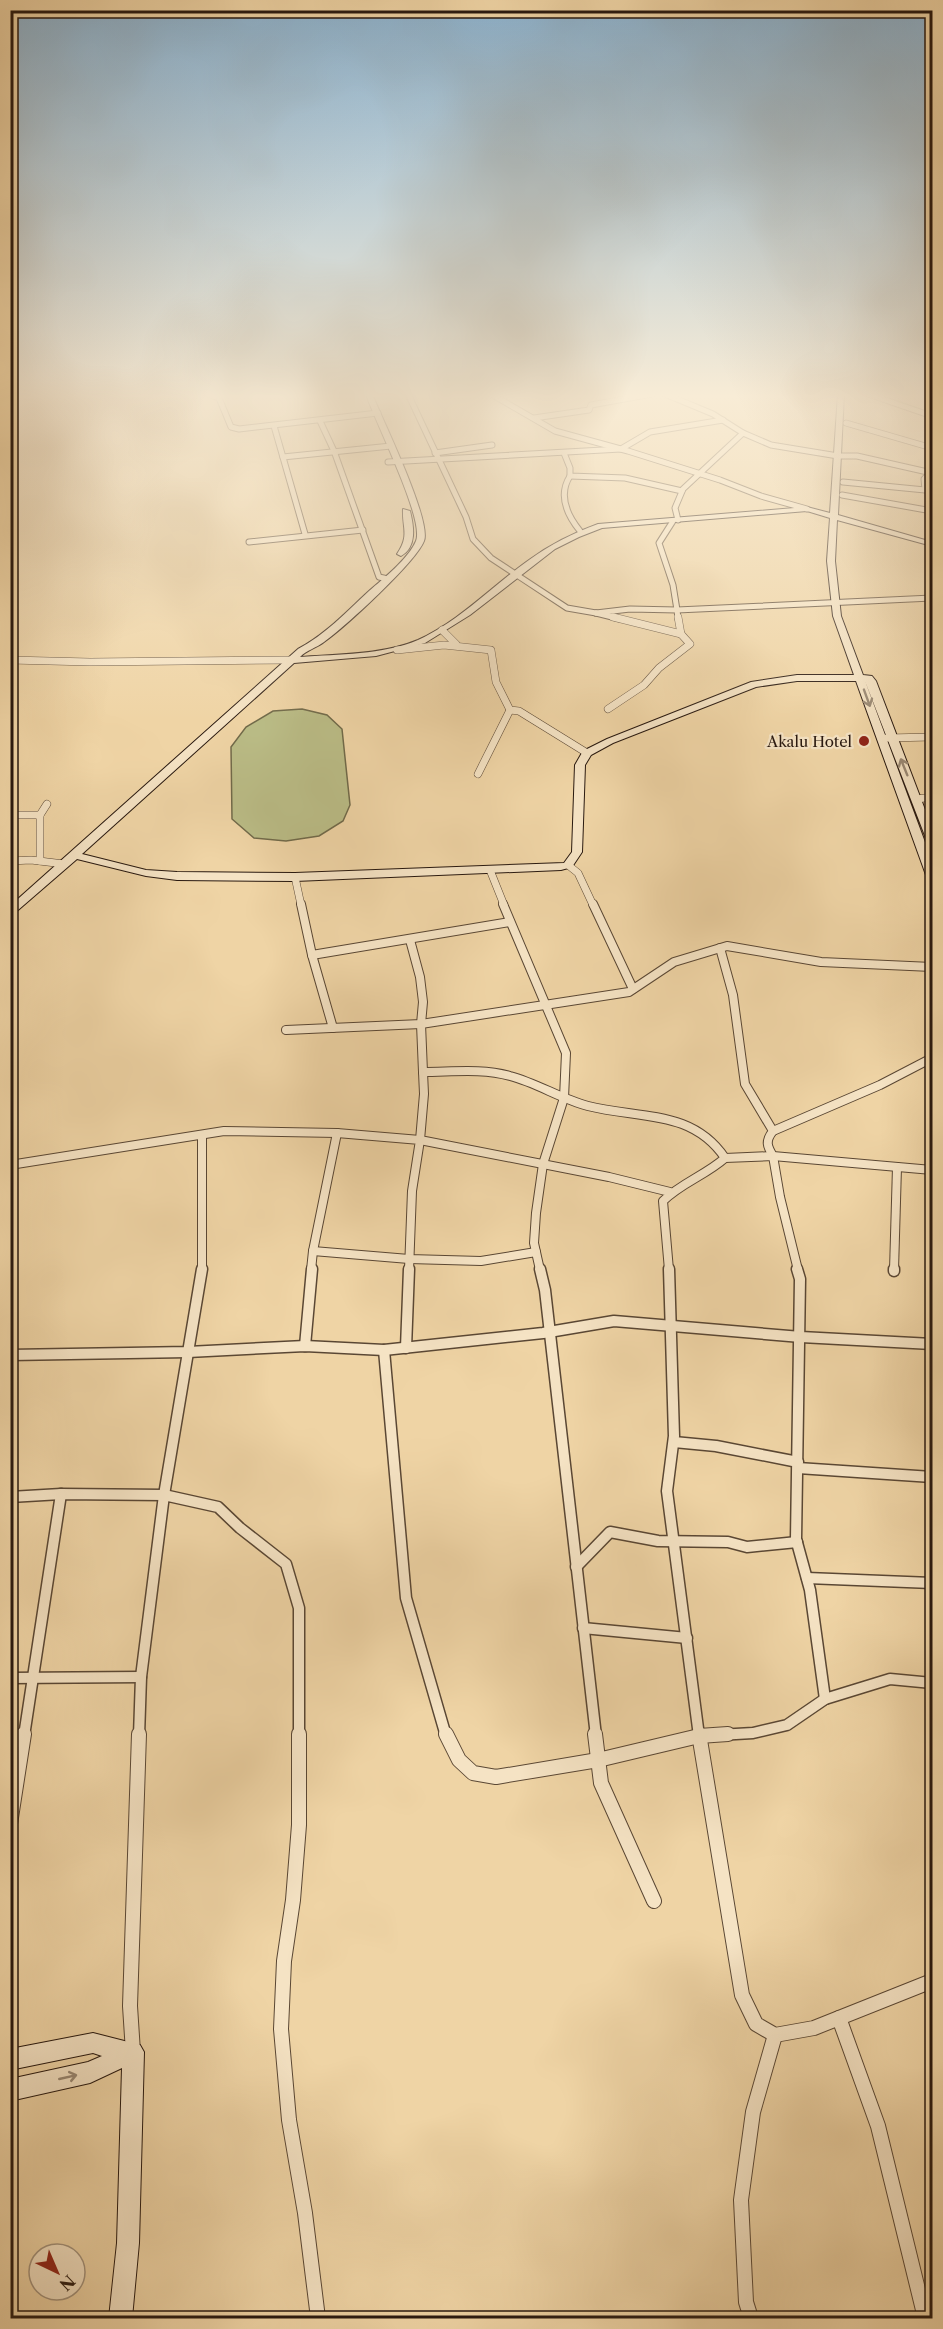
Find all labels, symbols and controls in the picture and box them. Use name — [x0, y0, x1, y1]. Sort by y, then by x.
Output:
one-way arrow — [862, 688, 873, 707]
place label: Akalu Hotel — [766, 732, 853, 751]
marker: Akalu Hotel — [857, 734, 871, 748]
one-way arrow — [898, 758, 909, 777]
one-way arrow — [58, 2071, 77, 2083]
north arrow — [27, 2242, 87, 2302]
text: N — [55, 2271, 79, 2295]

